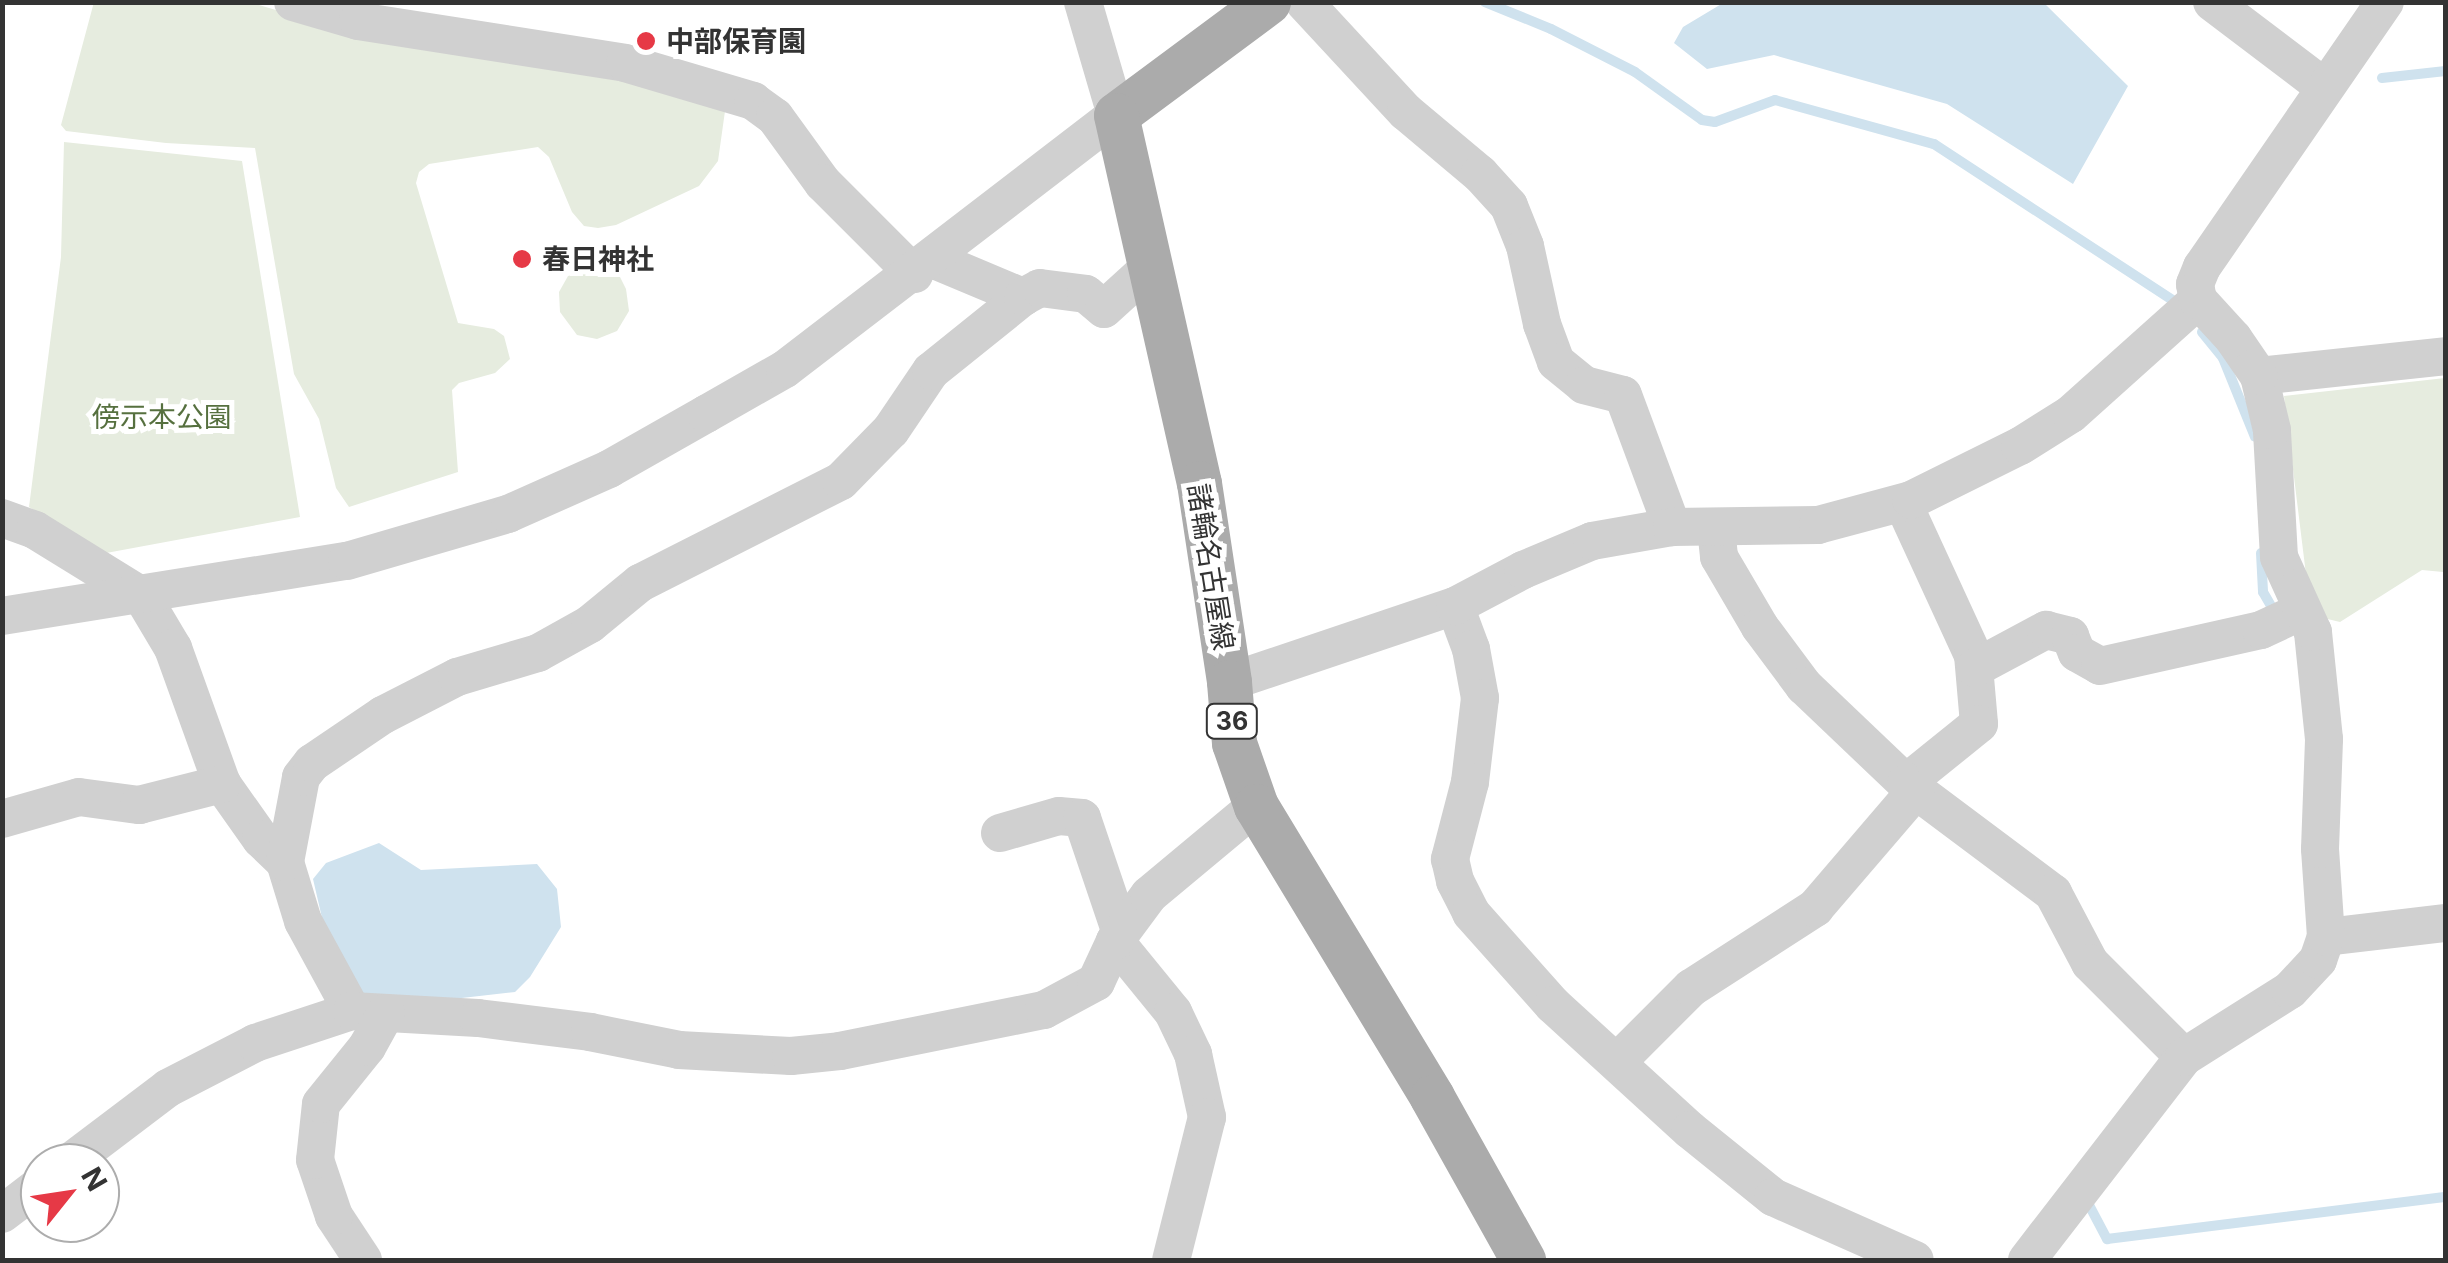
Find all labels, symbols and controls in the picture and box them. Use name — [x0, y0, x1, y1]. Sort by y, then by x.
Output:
place label: 中部保育園 — [666, 24, 806, 58]
marker: 中部保育園 — [635, 30, 657, 52]
place label: 春日神社 — [542, 242, 654, 276]
marker: 春日神社 — [511, 248, 533, 270]
park label: 傍示本公園 — [92, 400, 232, 434]
street label: 諸輪名古屋線 — [1181, 481, 1241, 653]
road number: 36 — [1204, 701, 1260, 741]
north arrow — [20, 1143, 120, 1243]
text: N — [74, 1161, 114, 1197]

